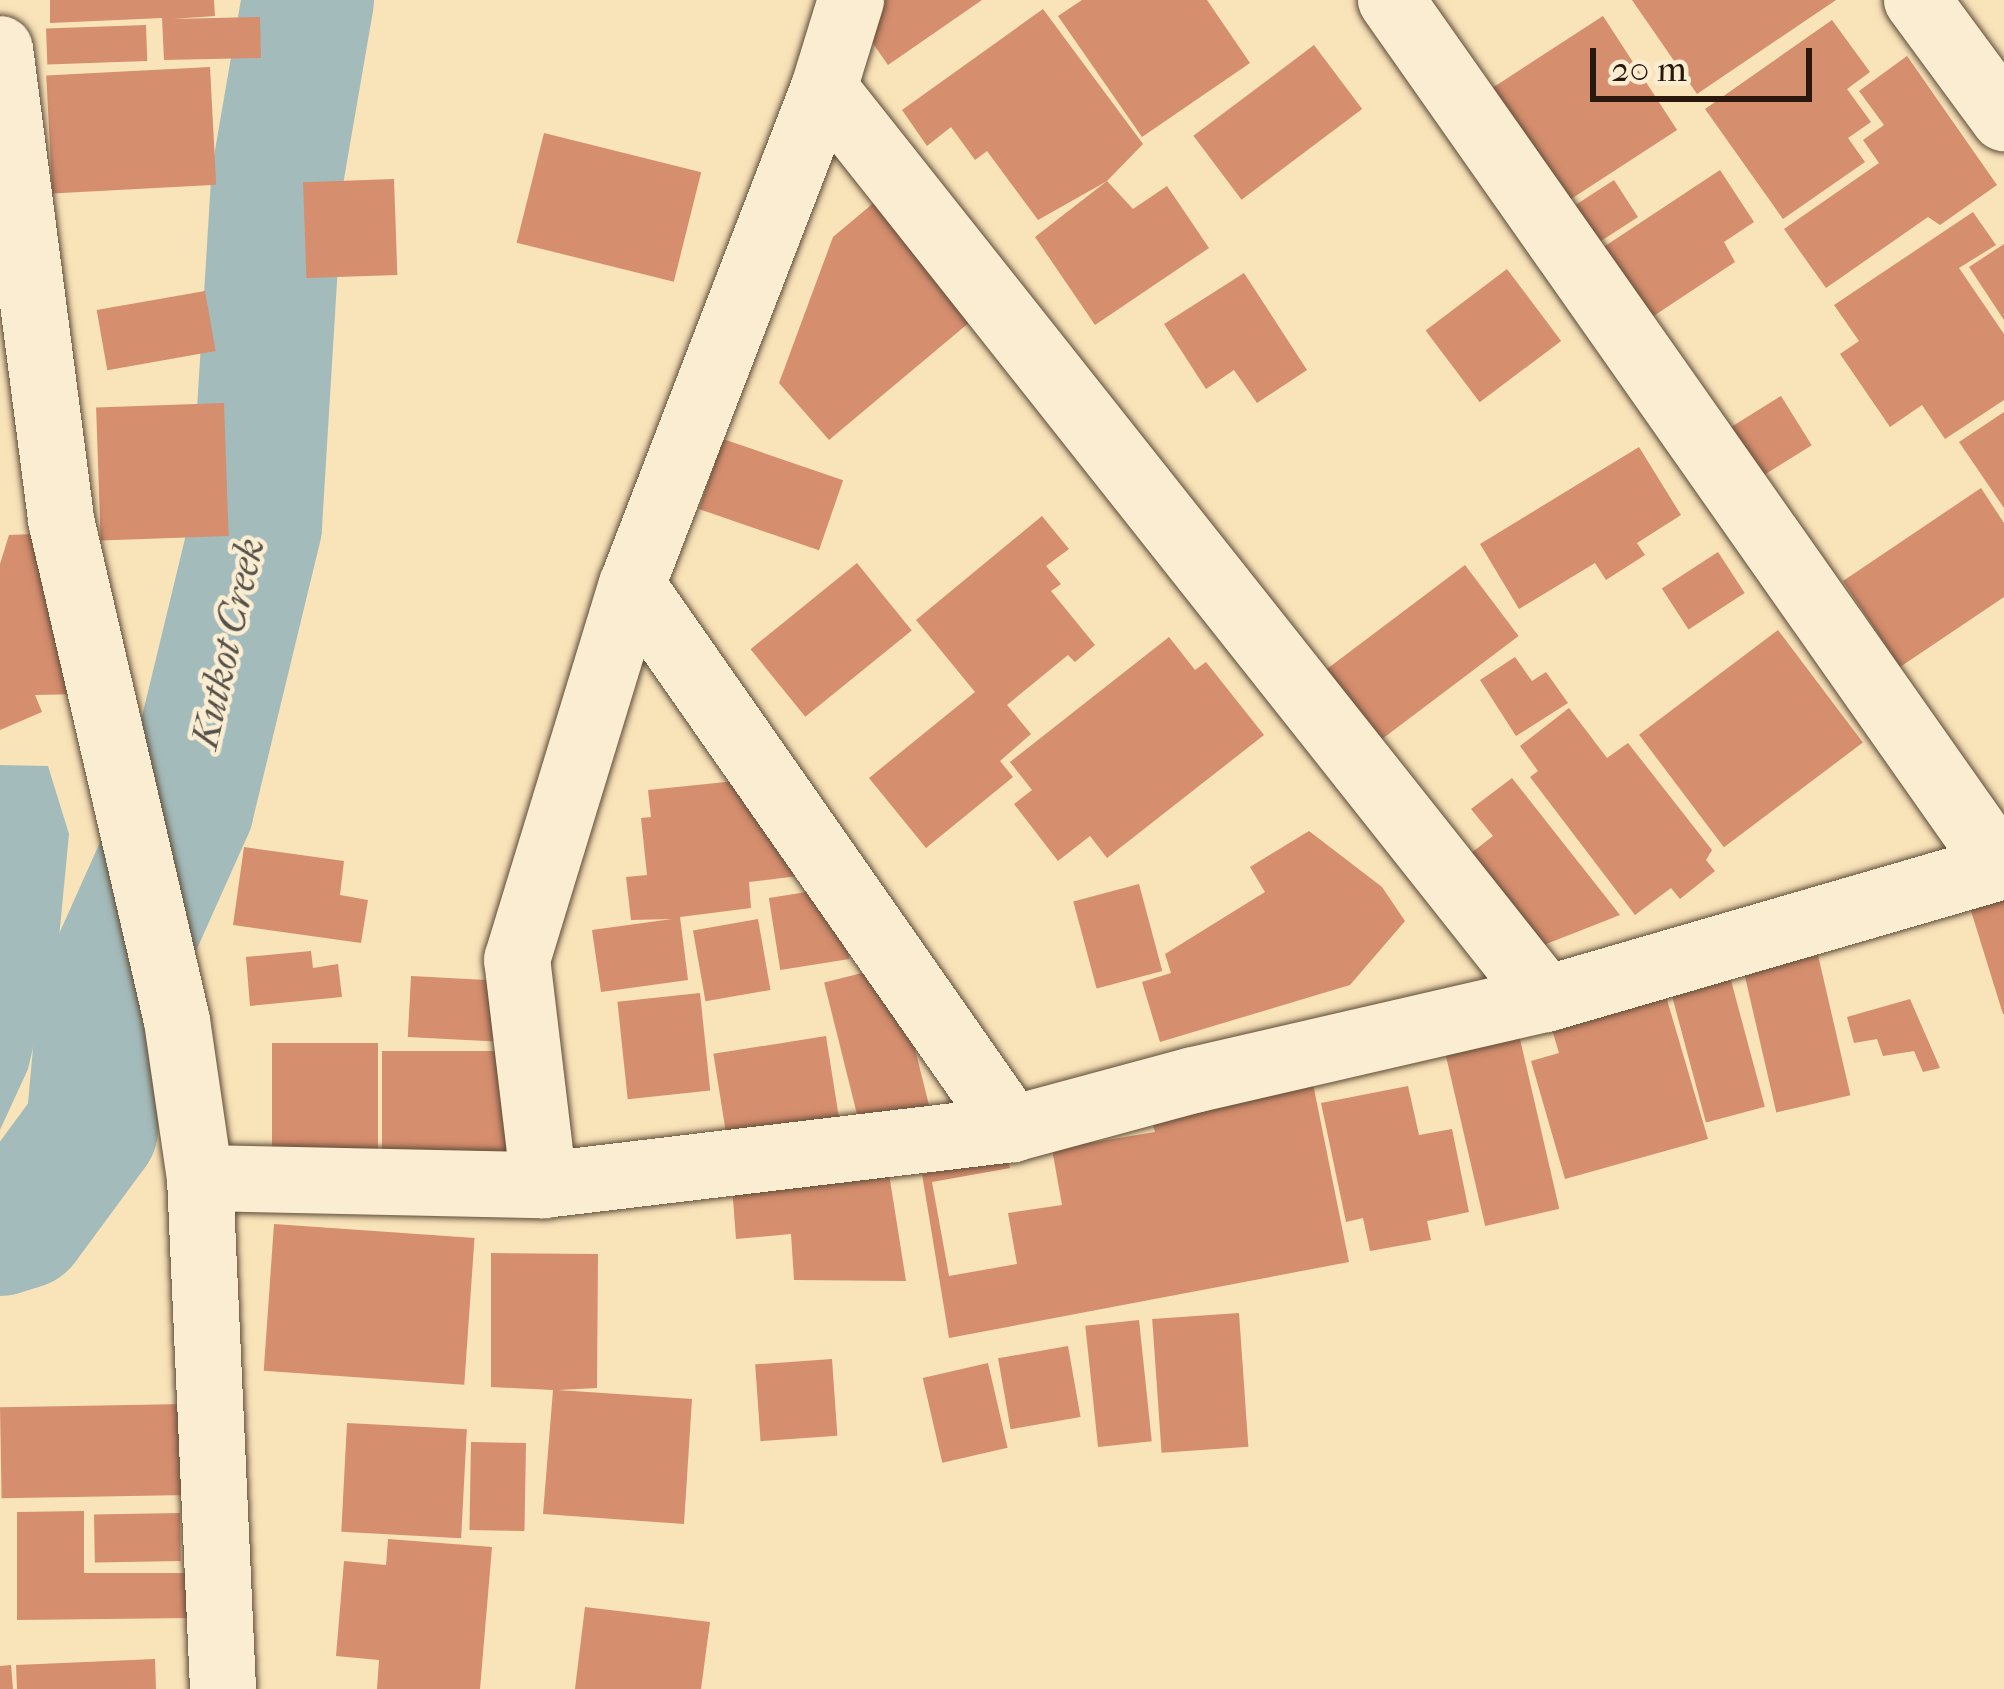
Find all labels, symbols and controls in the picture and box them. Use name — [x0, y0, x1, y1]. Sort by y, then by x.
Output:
scale bar — [1596, 24, 1818, 98]
text: 20 m — [1611, 48, 1687, 90]
water label: Kutkot Creek — [181, 533, 275, 753]

